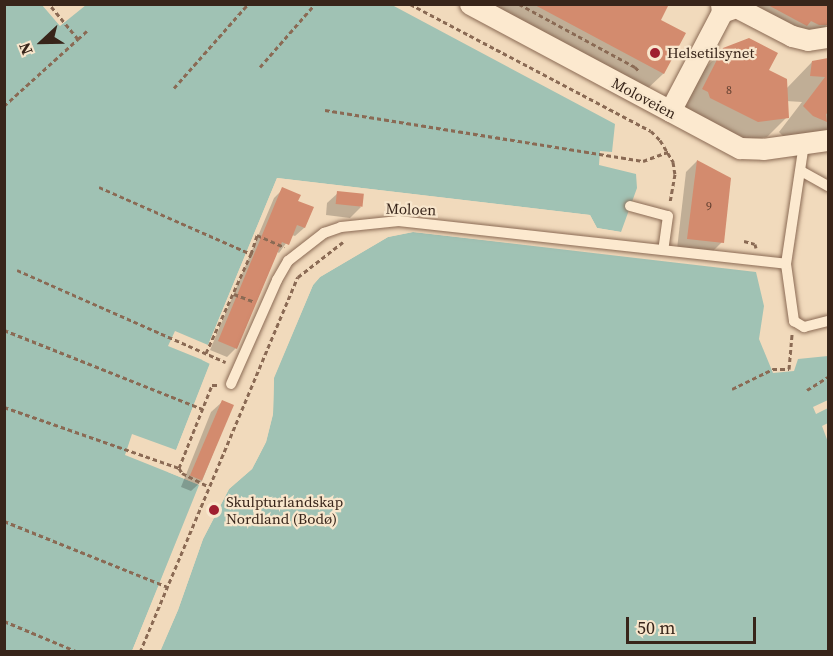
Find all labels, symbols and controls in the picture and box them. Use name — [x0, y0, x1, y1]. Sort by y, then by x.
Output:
north arrow — [12, 12, 72, 72]
text: N — [13, 39, 38, 58]
place label: Helsetilsynet — [667, 44, 754, 62]
marker: Helsetilsynet — [648, 46, 662, 60]
street label: Moloveien — [609, 74, 679, 122]
house number: 8 — [726, 84, 732, 98]
street label: Moloen — [385, 199, 437, 219]
house number: 9 — [706, 200, 712, 214]
place label: Skulpturlandskap Nordland (Bodø) — [226, 492, 343, 527]
marker: Skulpturlandskap Nordland (Bodø) — [207, 503, 221, 517]
scale bar — [629, 605, 760, 643]
text: 50 m — [637, 615, 675, 640]

